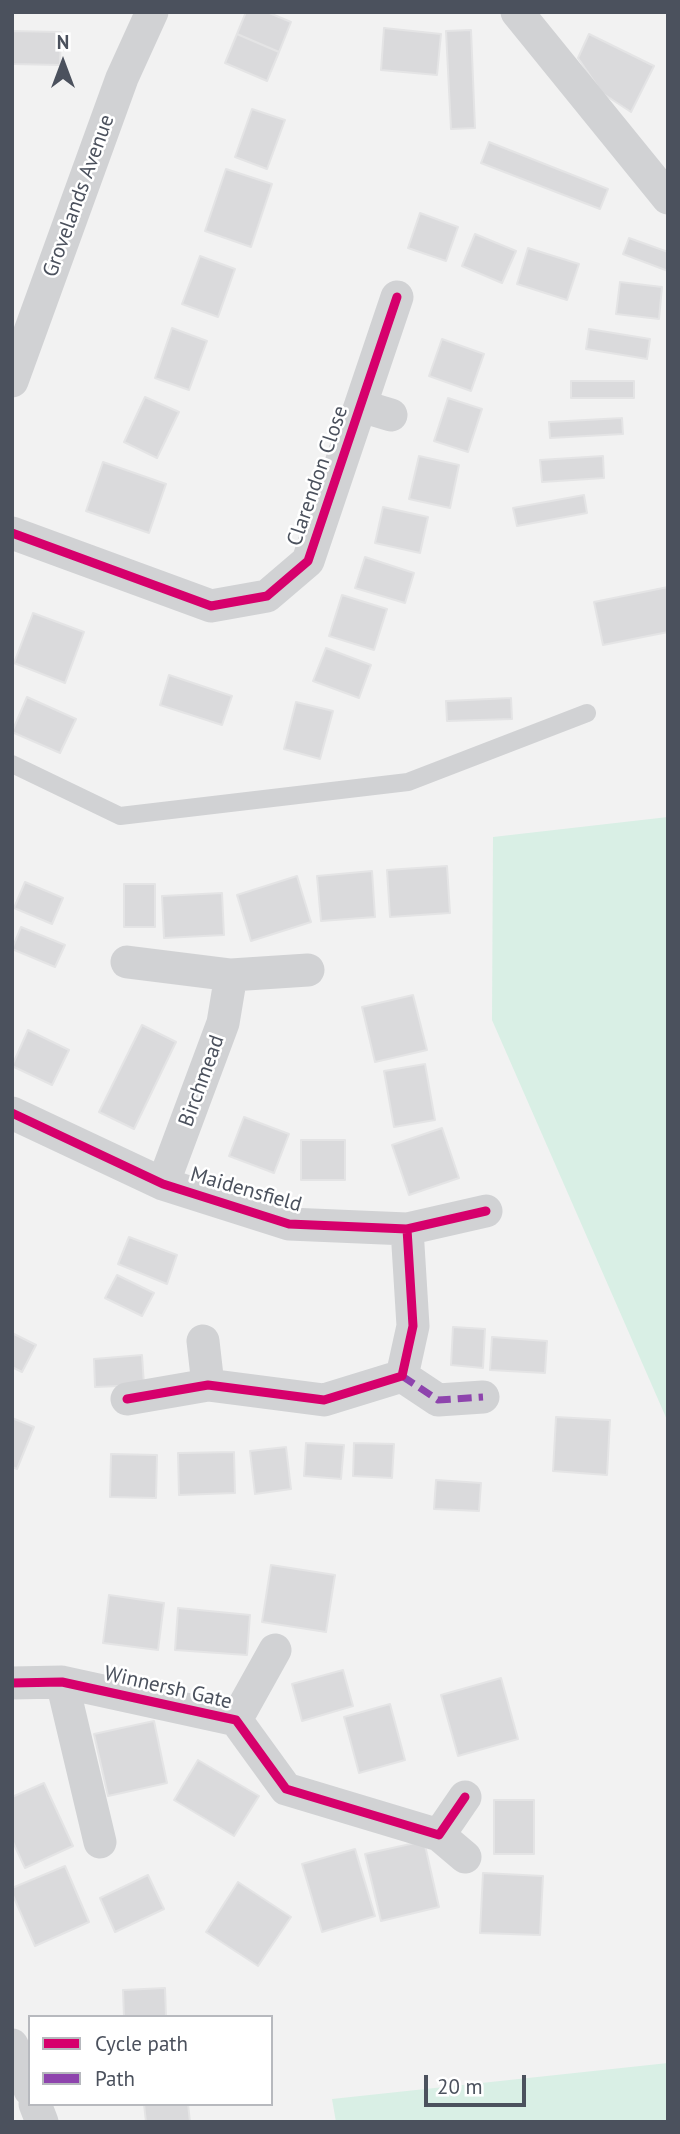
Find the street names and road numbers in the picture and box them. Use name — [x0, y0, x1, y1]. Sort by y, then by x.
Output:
street label: Grovelands Avenue — [38, 111, 120, 281]
street label: Clarendon Close — [282, 403, 354, 549]
street label: Birchmead — [174, 1032, 230, 1130]
street label: Maidensfield — [188, 1162, 304, 1218]
street label: Winnersh Gate — [102, 1661, 234, 1715]

